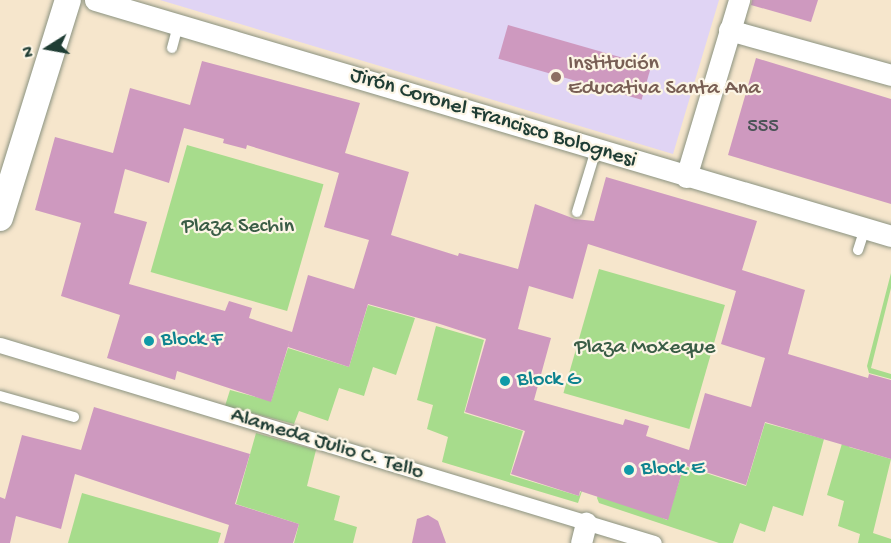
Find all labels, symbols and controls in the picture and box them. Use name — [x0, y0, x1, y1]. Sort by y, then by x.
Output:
north arrow — [18, 18, 78, 78]
text: N — [20, 45, 40, 58]
place label: Institución Educativa Santa Ana — [568, 51, 760, 102]
street label: Jirón Coronel Francisco Bolognesi — [347, 63, 639, 175]
marker: Institución Educativa Santa Ana — [549, 70, 563, 84]
house number: 555 — [747, 115, 779, 139]
park label: Plaza Sechin — [182, 215, 294, 241]
place label: Block F — [161, 328, 222, 354]
marker: Block F — [142, 334, 156, 348]
park label: Plaza Moxeque — [575, 336, 715, 362]
place label: Block G — [517, 368, 581, 394]
marker: Block G — [498, 374, 512, 388]
street label: Alameda Julio C. Tello — [227, 403, 427, 487]
place label: Block E — [641, 457, 705, 483]
marker: Block E — [622, 463, 636, 477]

